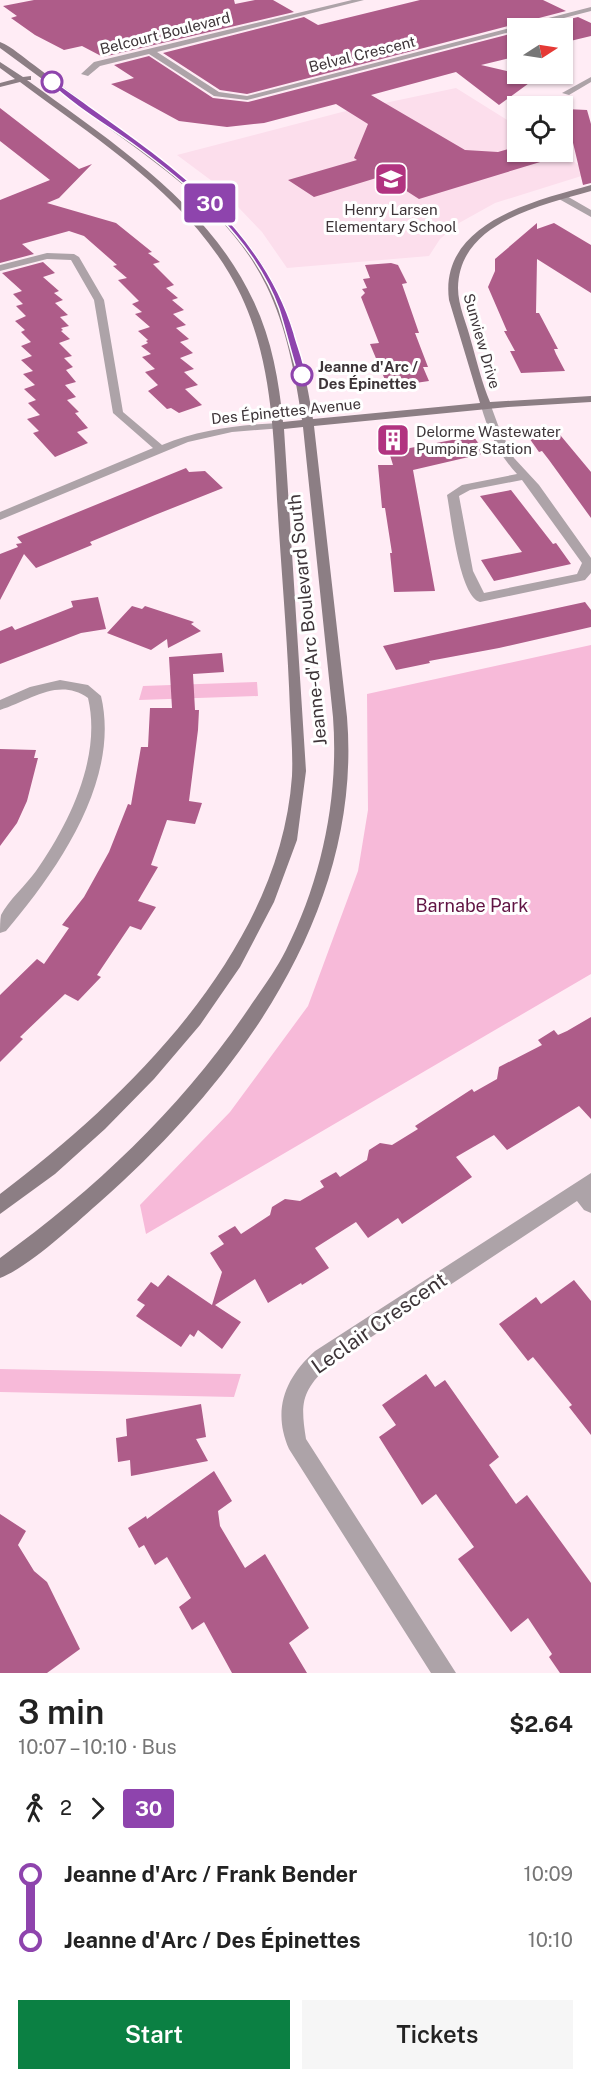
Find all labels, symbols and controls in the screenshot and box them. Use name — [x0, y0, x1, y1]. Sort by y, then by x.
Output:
street label: Belcourt Boulevard — [98, 9, 232, 57]
north arrow — [507, 18, 573, 84]
map controls — [507, 18, 573, 162]
street label: Belval Crescent — [307, 32, 417, 76]
unlabelled marker — [41, 71, 63, 93]
button: locate — [507, 96, 573, 162]
school or university icon: Henry Larsen Elementary School — [373, 161, 409, 197]
line badge: 30 — [183, 184, 237, 222]
text: 30 — [196, 191, 224, 216]
place label: Henry Larsen Elementary School — [325, 201, 457, 235]
street label: Sunview Drive — [460, 291, 504, 391]
place label: Jeanne d'Arc / Des Épinettes — [318, 358, 418, 392]
marker: Jeanne d'Arc / Des Épinettes — [291, 364, 313, 386]
street label: Des Épinettes Avenue — [210, 395, 362, 427]
building icon: Delorme Wastewater Pumping Station — [375, 422, 411, 458]
place label: Delorme Wastewater Pumping Station — [416, 423, 561, 457]
street label: Jeanne-d'Arc Boulevard South — [283, 493, 331, 747]
park label: Barnabe Park — [416, 895, 528, 916]
street label: Leclair Crescent — [307, 1267, 451, 1379]
text: 3 min — [18, 1693, 104, 1731]
text: $2.64 — [509, 1711, 573, 1737]
text: 10:07 – 10:10 · Bus — [18, 1735, 177, 1759]
icon: walk — [18, 1792, 51, 1825]
icon: forward — [81, 1792, 114, 1825]
text: 2 — [60, 1796, 72, 1820]
text: 30 — [135, 1796, 162, 1821]
text: Jeanne d'Arc / Frank Bender — [64, 1861, 357, 1887]
text: 10:09 — [524, 1862, 573, 1886]
text: Jeanne d'Arc / Des Épinettes — [64, 1927, 361, 1953]
text: 10:10 — [528, 1928, 573, 1952]
button: Start — [18, 2000, 290, 2069]
button: Tickets — [302, 2000, 573, 2069]

